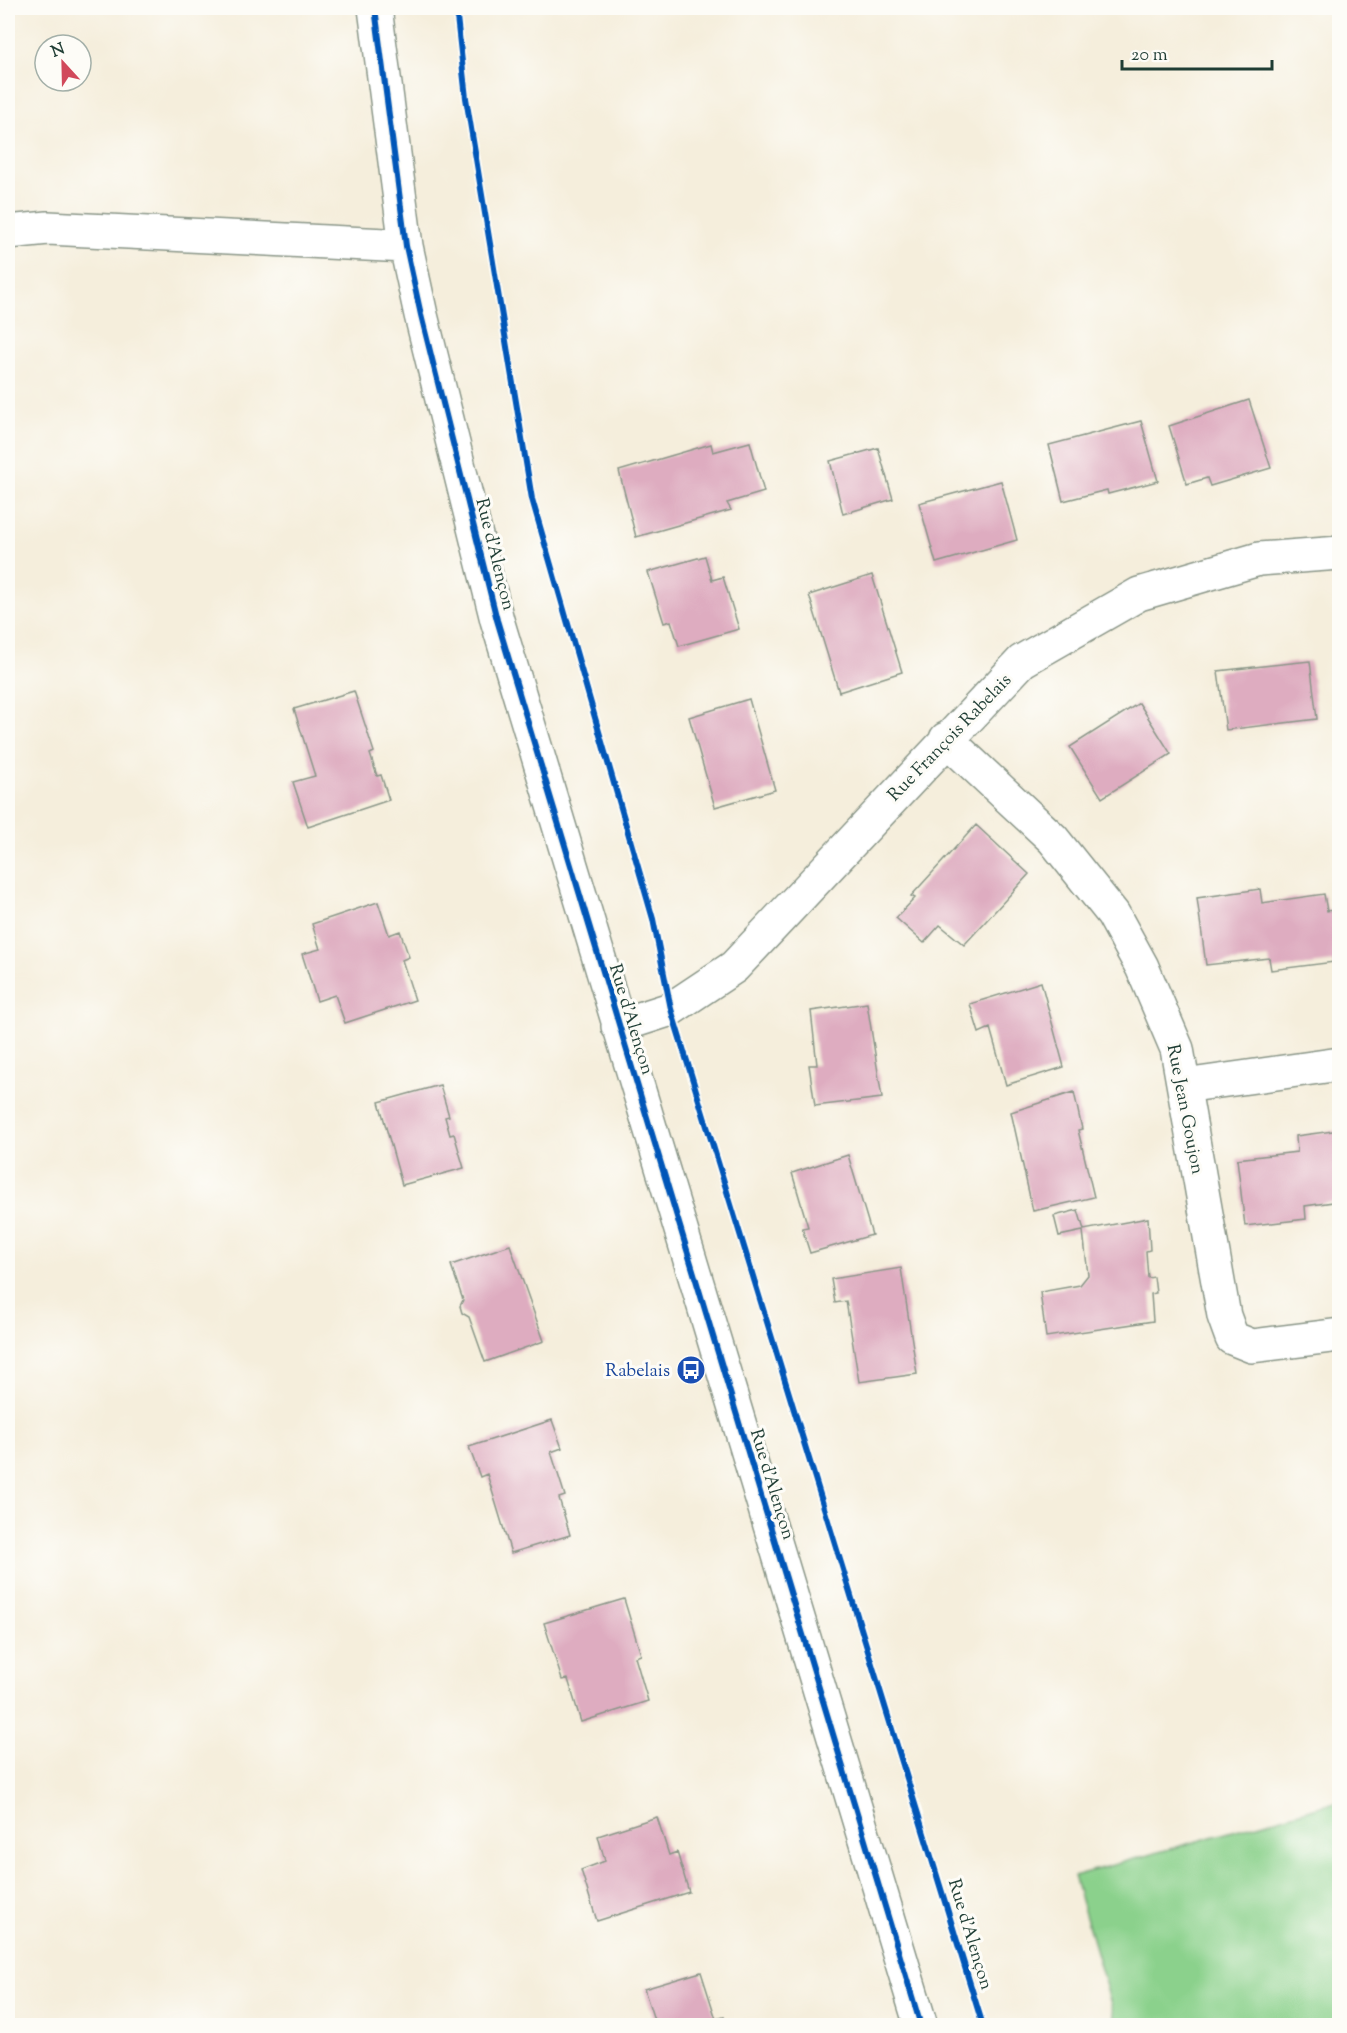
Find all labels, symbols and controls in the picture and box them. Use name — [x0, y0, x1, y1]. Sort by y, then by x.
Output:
north arrow — [33, 33, 93, 93]
scale bar — [1122, 33, 1272, 71]
text: N — [48, 38, 69, 64]
text: 20 m — [1131, 43, 1168, 69]
street label: Rue d'Alençon — [468, 496, 521, 614]
street label: Rue François Rabelais — [882, 669, 1018, 808]
street label: Rue d'Alençon — [601, 961, 659, 1079]
street label: Rue Jean Goujon — [1159, 1042, 1209, 1177]
bus stop icon: Rabelais — [675, 1354, 707, 1386]
place label: Rabelais — [605, 1359, 670, 1385]
street label: Rue d'Alençon — [742, 1426, 800, 1544]
street label: Rue d'Alençon — [940, 1876, 998, 1994]

